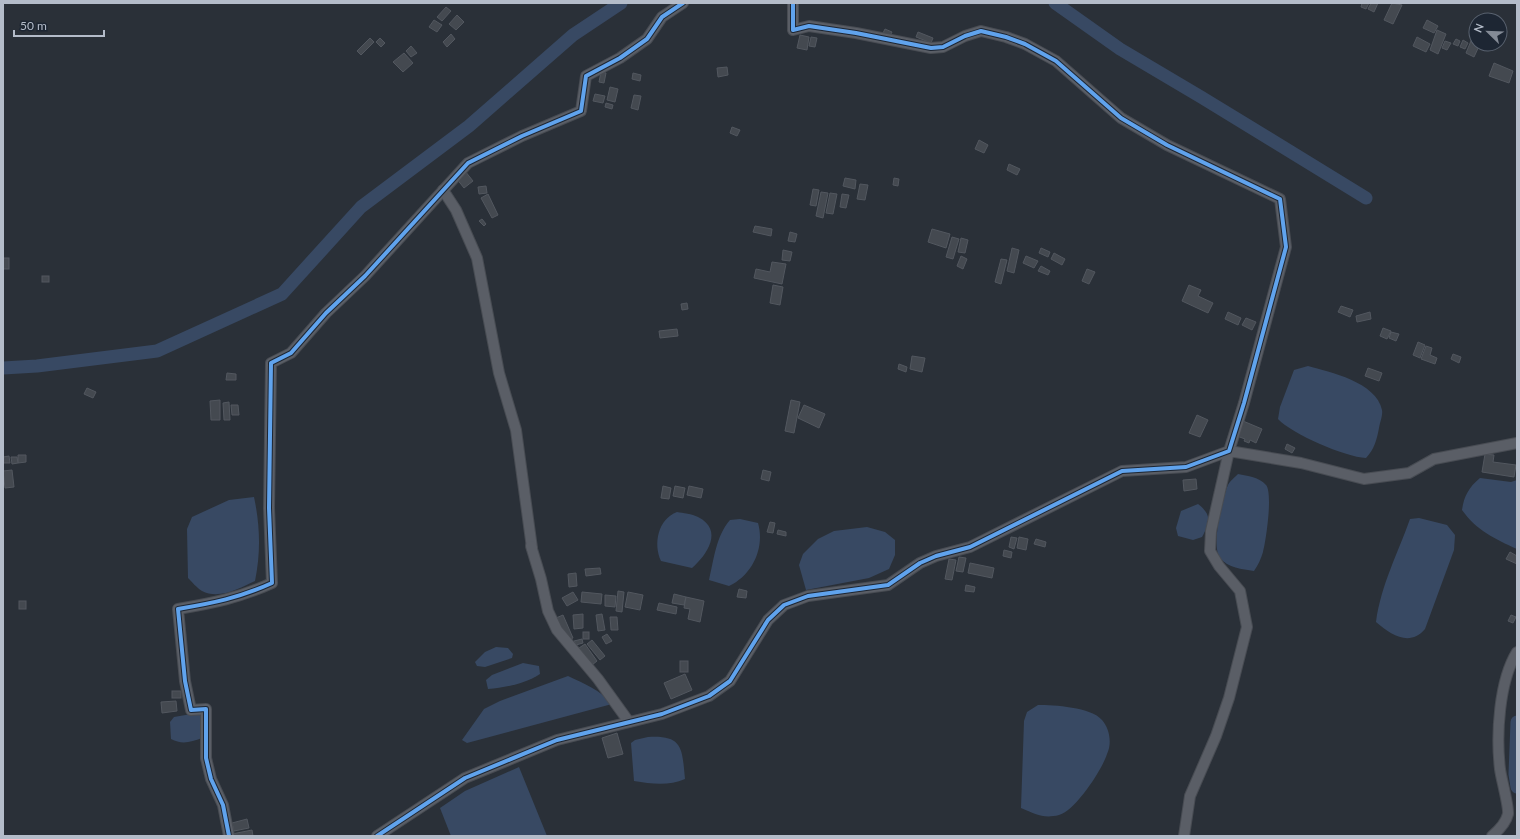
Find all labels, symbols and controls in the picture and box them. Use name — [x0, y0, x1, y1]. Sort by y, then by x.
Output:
scale bar — [14, 12, 104, 38]
north arrow — [1468, 12, 1508, 52]
text: 50 m — [20, 18, 47, 33]
text: N — [1471, 21, 1486, 34]

